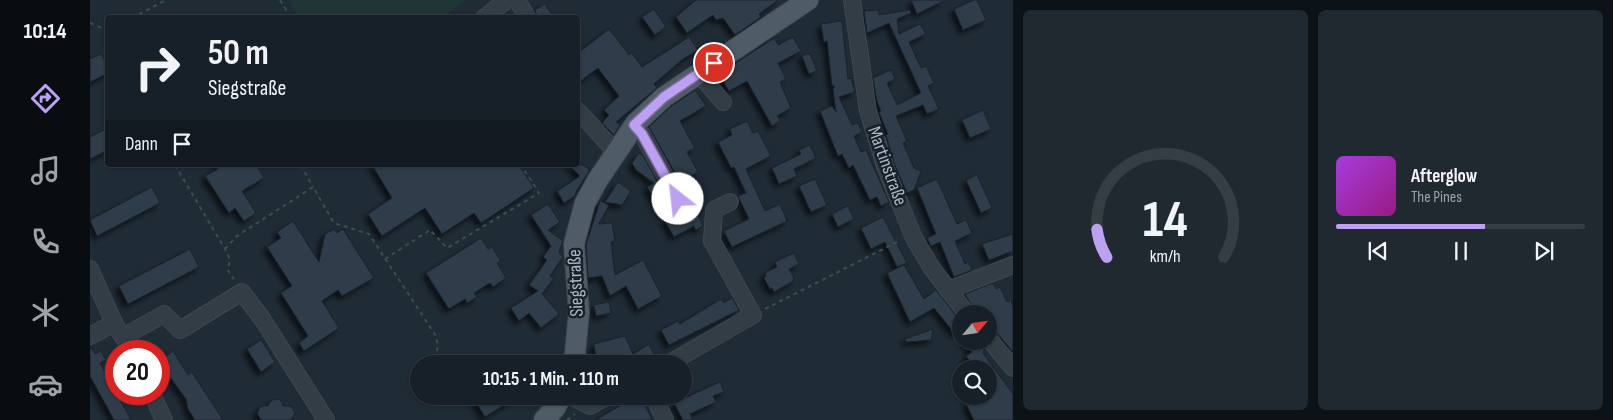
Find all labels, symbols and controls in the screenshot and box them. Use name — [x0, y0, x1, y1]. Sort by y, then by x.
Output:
text: 10:14 — [24, 18, 66, 45]
text: 50 m — [208, 32, 269, 75]
icon: right — [125, 35, 190, 100]
pin — [693, 42, 735, 84]
icon: arrive — [700, 49, 728, 77]
text: Siegstraße — [208, 75, 286, 102]
icon: directions — [28, 81, 63, 116]
street label: Martinstraße — [862, 123, 912, 209]
icon: arrive — [168, 130, 196, 158]
text: Dann — [125, 133, 158, 156]
icon: music — [28, 153, 63, 188]
text: Afterglow — [1411, 165, 1477, 188]
position arrow — [651, 172, 703, 224]
text: The Pines — [1411, 188, 1462, 207]
text: 14 — [1143, 189, 1188, 252]
icon: phone — [28, 224, 63, 259]
icon: previous — [1364, 237, 1392, 265]
icon: pause — [1447, 237, 1475, 265]
icon: next — [1530, 237, 1558, 265]
text: km/h — [1150, 246, 1181, 267]
street label: Siegstraße — [563, 249, 589, 317]
icon: climate — [28, 295, 63, 330]
north arrow — [952, 305, 998, 350]
map controls — [952, 305, 997, 405]
speed limit sign: 20 — [105, 340, 170, 405]
button: search — [952, 360, 997, 405]
icon: car — [28, 367, 63, 402]
text: 10:15 · 1 Min. · 110 m — [483, 368, 619, 391]

